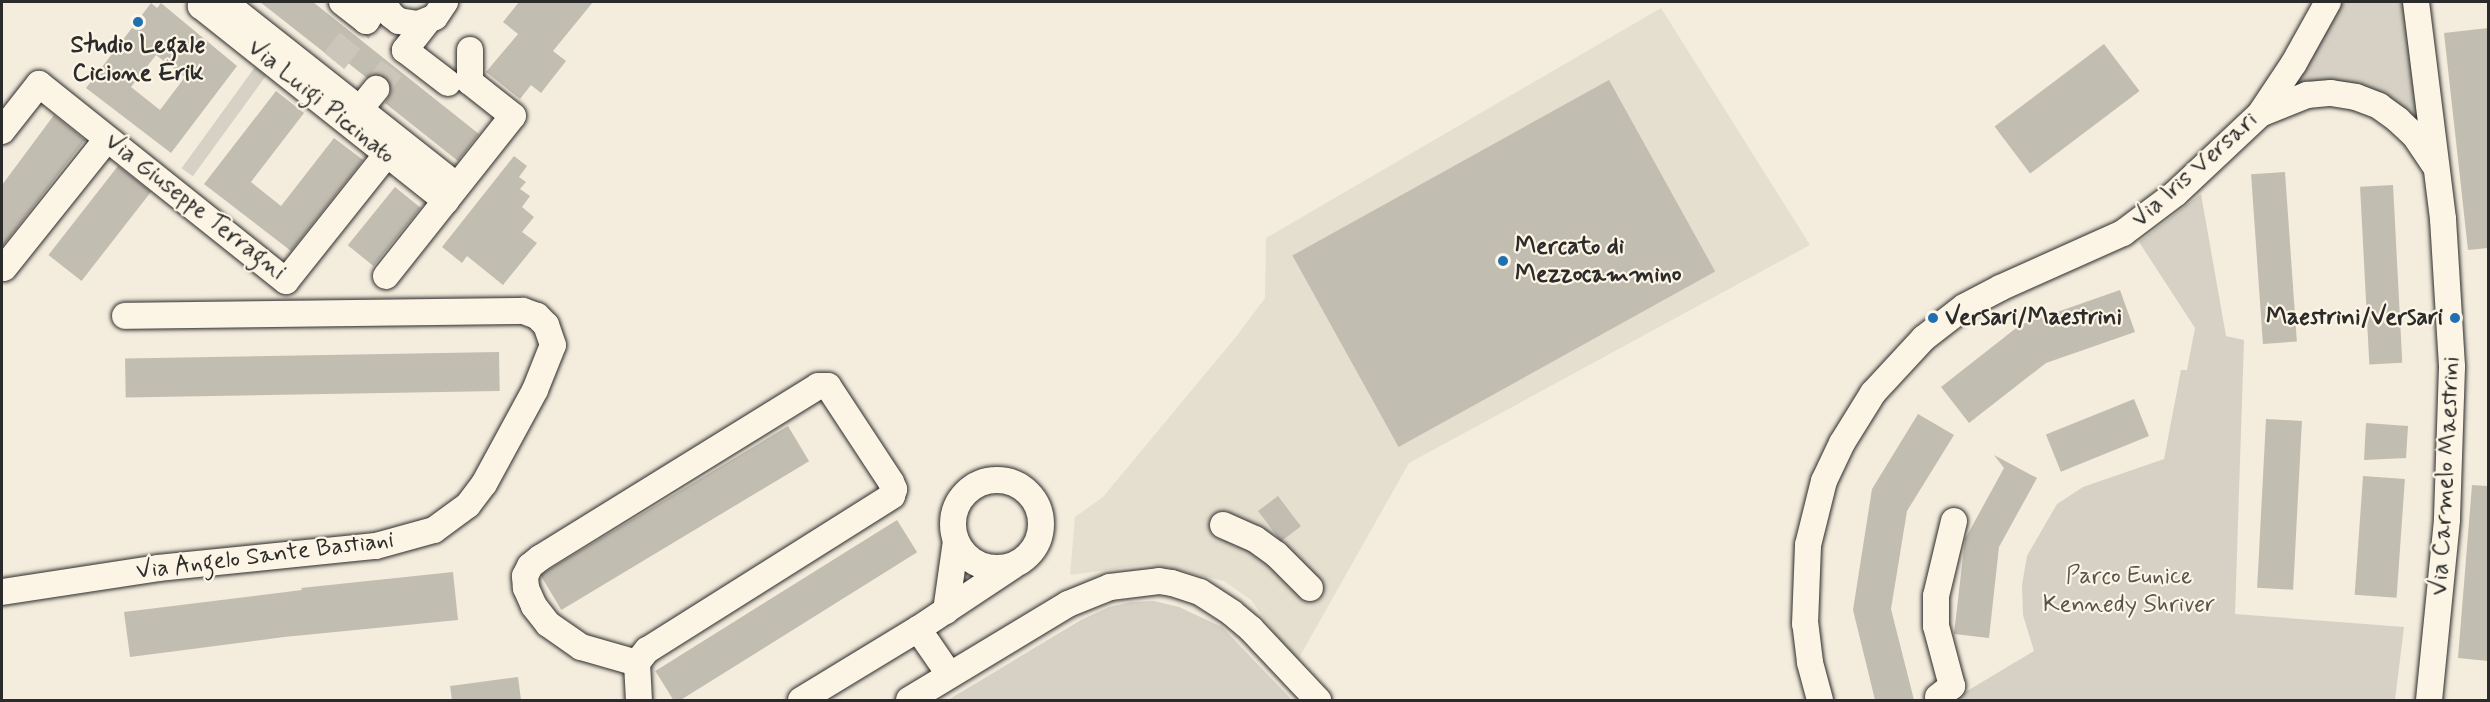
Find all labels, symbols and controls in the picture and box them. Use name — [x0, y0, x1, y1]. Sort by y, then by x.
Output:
marker: Studio Legale Cicione Erik — [131, 15, 145, 29]
place label: Studio Legale Cicione Erik — [71, 32, 205, 88]
street label: Via Luigi Piccinato — [243, 35, 399, 169]
street label: Via Iris Versari — [2127, 107, 2263, 233]
street label: Via Giuseppe Terragni — [103, 130, 287, 284]
place label: Mercato di Mezzocammino — [1515, 233, 1682, 289]
marker: Mercato di Mezzocammino — [1496, 254, 1510, 268]
place label: Versari/Maestrini — [1945, 304, 2122, 332]
place label: Maestrini/Versari — [2266, 304, 2443, 332]
marker: Versari/Maestrini — [1926, 311, 1940, 325]
marker: Maestrini/Versari — [2448, 311, 2462, 325]
street label: Via Carmelo Maestrini — [2426, 360, 2466, 592]
street label: Via Angelo Sante Bastiani — [136, 526, 394, 586]
park label: Parco Eunice Kennedy Shriver — [2041, 563, 2217, 619]

